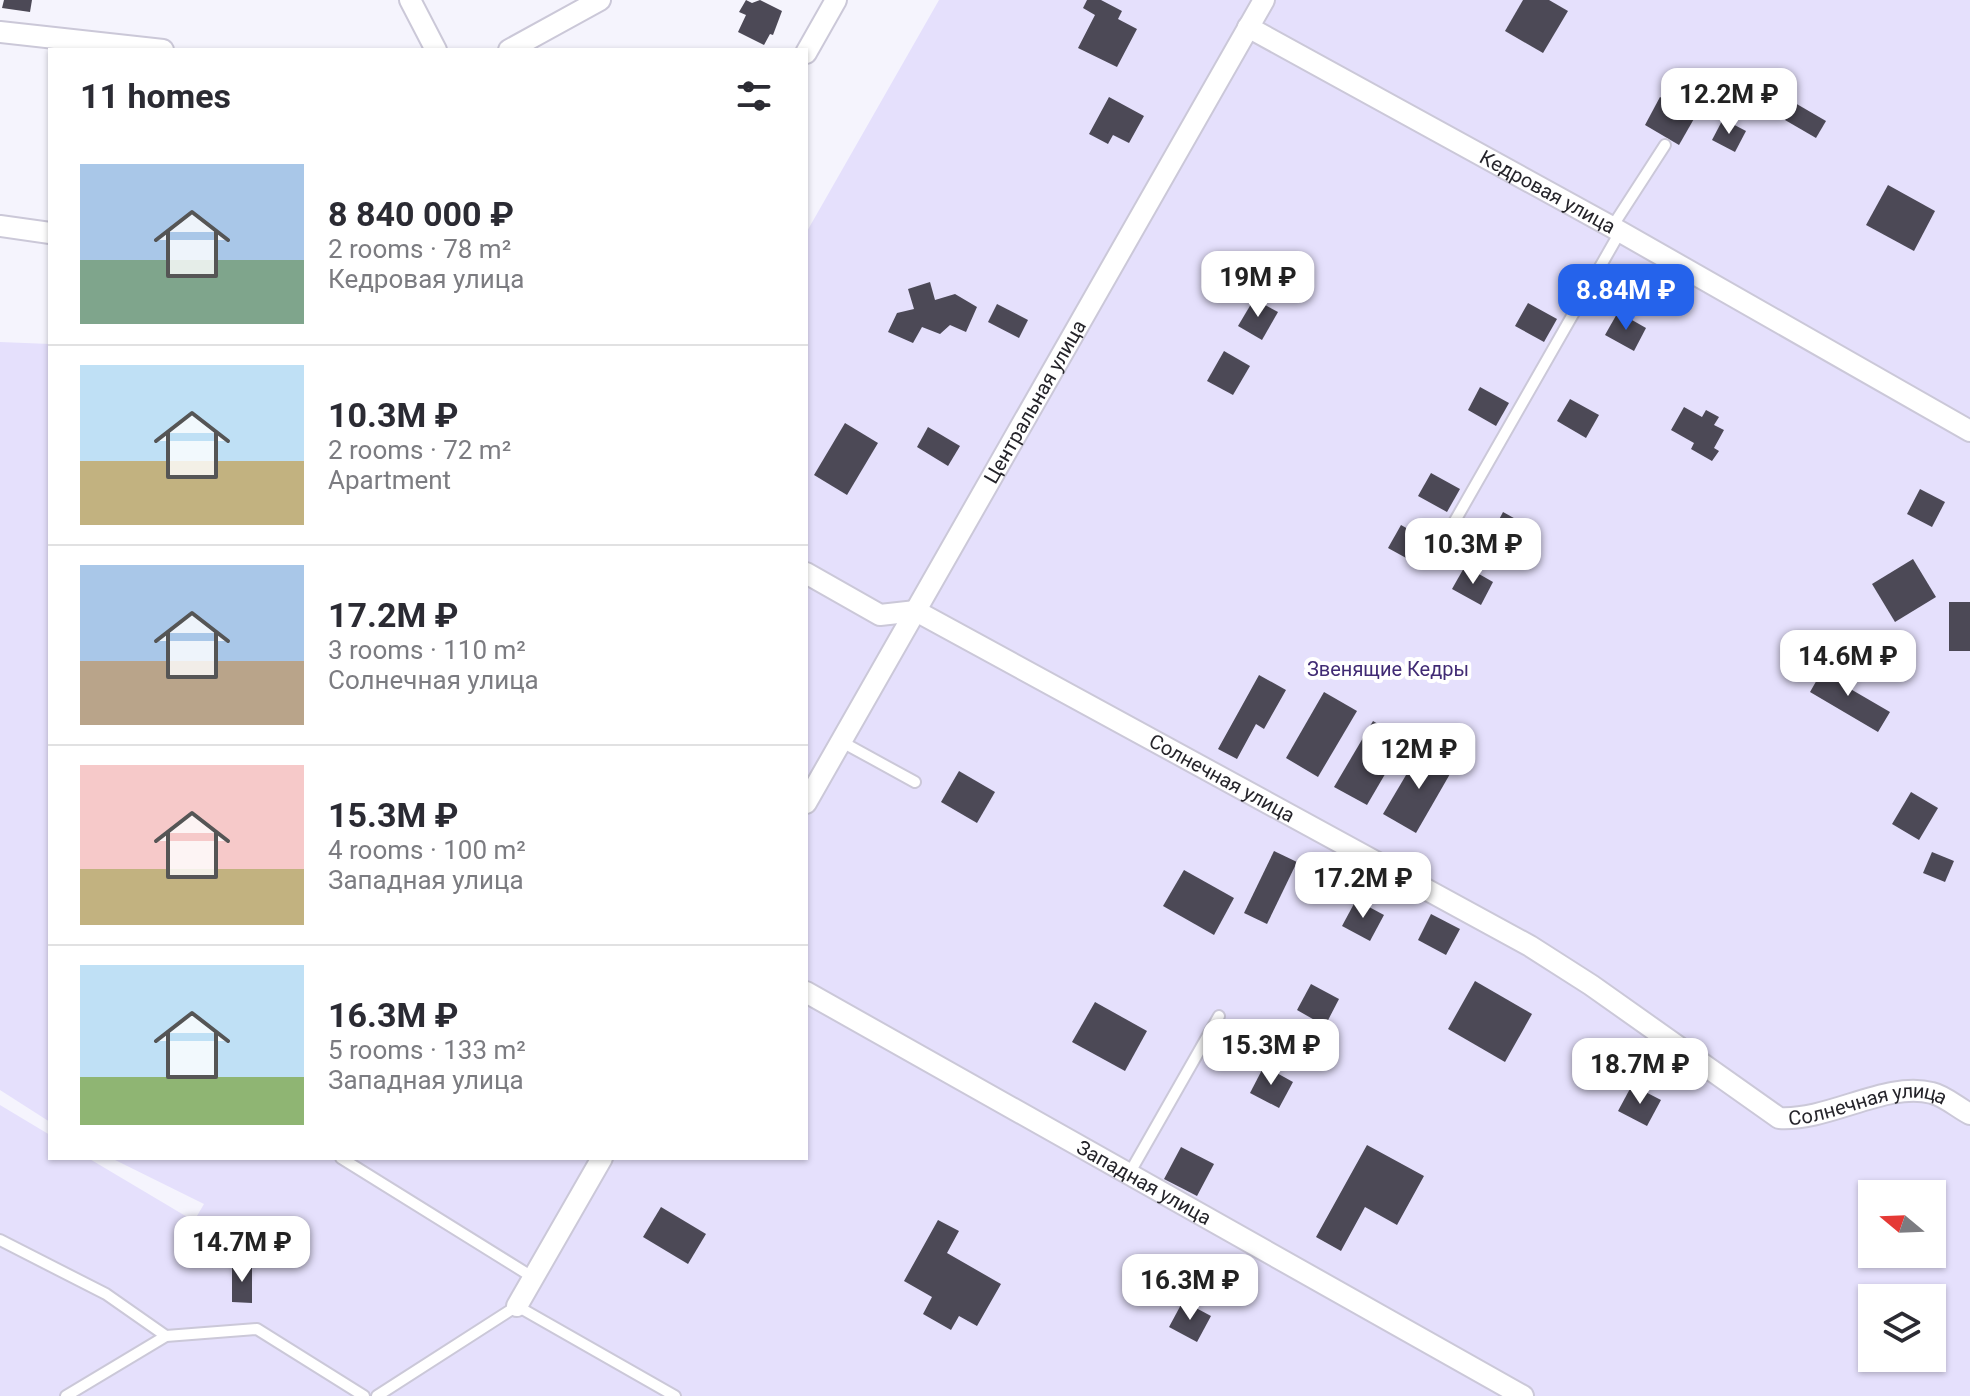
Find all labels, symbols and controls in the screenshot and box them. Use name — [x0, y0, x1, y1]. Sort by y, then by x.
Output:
pin: 12.2M ₽ — [1655, 68, 1803, 136]
icon: filters — [732, 74, 776, 118]
text: 11 homes — [80, 76, 231, 116]
text: 12.2M ₽ — [1679, 79, 1779, 109]
street label: Кедровая улица — [1476, 145, 1620, 239]
text: 8 840 000 ₽ — [328, 194, 514, 234]
icon: home — [144, 196, 240, 292]
text: 2 rooms · 78 m² — [328, 234, 511, 264]
pin: 19M ₽ — [1202, 251, 1314, 319]
text: 19M ₽ — [1219, 262, 1297, 292]
text: Кедровая улица — [328, 264, 524, 294]
pin: 8.84M ₽ — [1552, 264, 1700, 332]
text: 8.84M ₽ — [1576, 275, 1676, 305]
street label: Центральная улица — [979, 316, 1091, 488]
text: 10.3M ₽ — [328, 395, 459, 435]
icon: home — [144, 397, 240, 493]
text: 2 rooms · 72 m² — [328, 435, 511, 465]
text: Apartment — [328, 465, 451, 495]
pin: 10.3M ₽ — [1399, 518, 1547, 586]
text: 10.3M ₽ — [1423, 529, 1523, 559]
text: 17.2M ₽ — [328, 595, 459, 635]
icon: home — [144, 597, 240, 693]
pin: 14.6M ₽ — [1774, 630, 1922, 698]
text: 3 rooms · 110 m² — [328, 635, 526, 665]
text: 14.6M ₽ — [1798, 641, 1898, 671]
park label: Звенящие Кедры — [1307, 657, 1469, 681]
text: Солнечная улица — [328, 665, 539, 695]
pin: 12M ₽ — [1363, 723, 1475, 791]
street label: Солнечная улица — [1145, 729, 1299, 827]
text: 12M ₽ — [1380, 734, 1458, 764]
text: 15.3M ₽ — [328, 795, 459, 835]
icon: home — [144, 797, 240, 893]
text: 4 rooms · 100 m² — [328, 835, 526, 865]
pin: 17.2M ₽ — [1289, 852, 1437, 920]
text: 17.2M ₽ — [1313, 863, 1413, 893]
text: Западная улица — [328, 865, 524, 895]
text: 16.3M ₽ — [328, 995, 459, 1035]
icon: home — [144, 997, 240, 1093]
pin: 15.3M ₽ — [1197, 1019, 1345, 1087]
text: 15.3M ₽ — [1221, 1030, 1321, 1060]
text: 5 rooms · 133 m² — [328, 1035, 526, 1065]
pin: 18.7M ₽ — [1566, 1038, 1714, 1106]
text: 18.7M ₽ — [1590, 1049, 1690, 1079]
text: Западная улица — [328, 1065, 524, 1095]
street label: Солнечная улица — [1787, 1079, 1951, 1130]
street label: Западная улица — [1073, 1135, 1216, 1230]
north arrow — [1858, 1180, 1946, 1268]
map controls — [1858, 1180, 1946, 1372]
pin: 14.7M ₽ — [168, 1216, 316, 1284]
text: 14.7M ₽ — [192, 1227, 292, 1257]
pin: 16.3M ₽ — [1116, 1254, 1264, 1322]
text: 16.3M ₽ — [1140, 1265, 1240, 1295]
button: layers — [1858, 1284, 1946, 1372]

